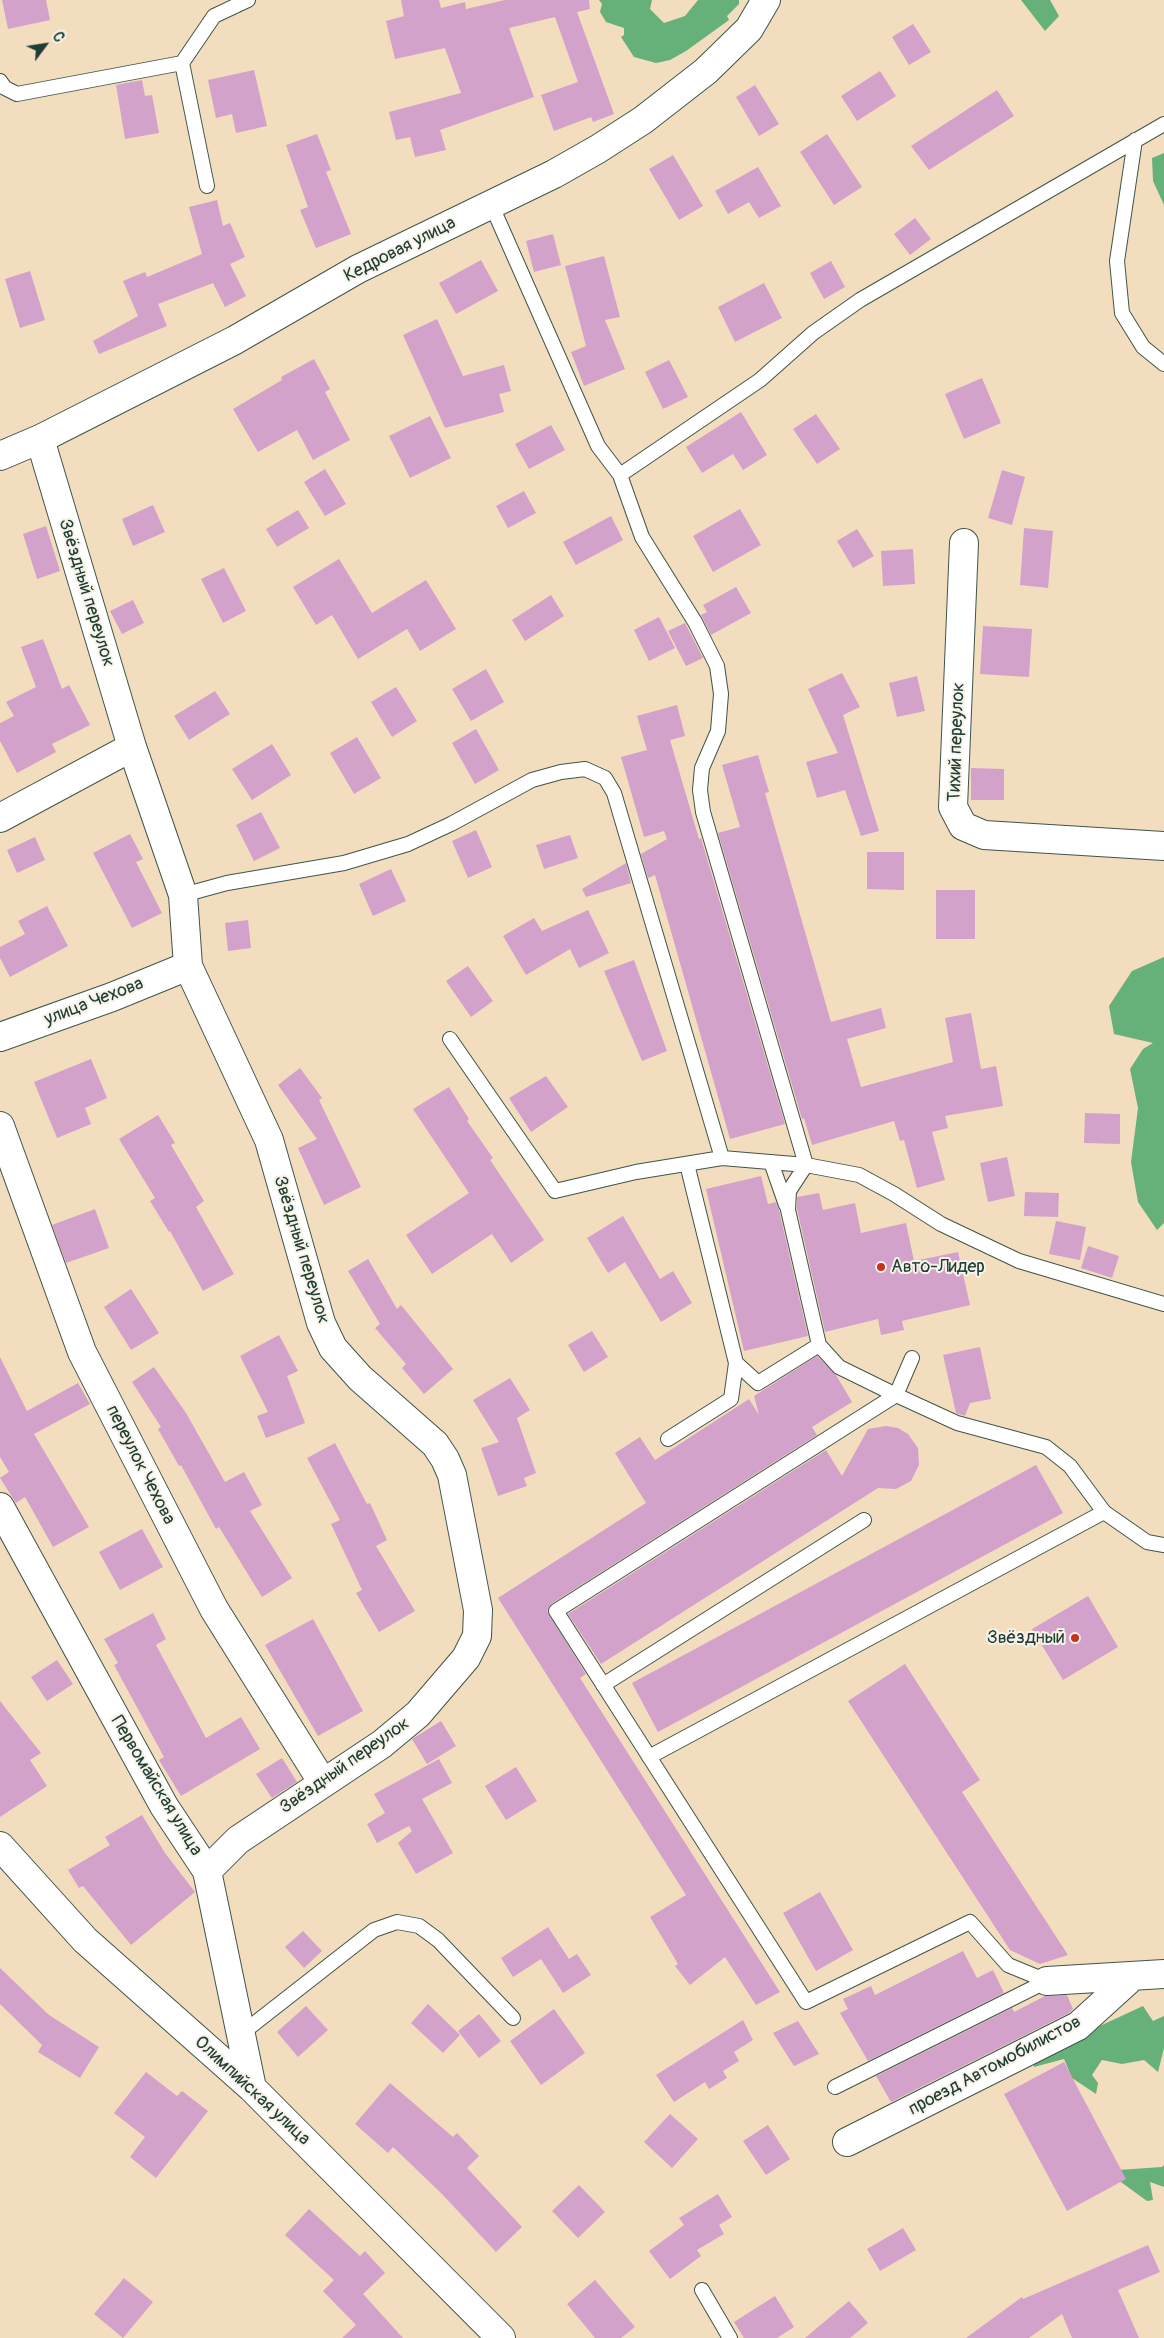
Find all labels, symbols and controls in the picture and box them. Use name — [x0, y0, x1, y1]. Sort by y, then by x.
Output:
north arrow — [20, 20, 70, 70]
text: С — [49, 29, 68, 45]
street label: Кедровая улица — [340, 213, 460, 287]
street label: Звёздный переулок — [53, 516, 119, 670]
street label: Тихий переулок — [944, 682, 970, 802]
street label: улица Чехова — [41, 973, 147, 1031]
street label: Звёздный переулок — [268, 1173, 334, 1327]
place label: Авто-Лидер — [891, 1256, 985, 1278]
marker: Авто-Лидер — [875, 1261, 887, 1273]
street label: переулок Чехова — [101, 1402, 179, 1528]
place label: Звёздный — [987, 1627, 1065, 1649]
marker: Звёздный — [1069, 1632, 1081, 1644]
street label: Первомайская улица — [106, 1712, 206, 1860]
street label: Звёздный переулок — [276, 1713, 414, 1819]
street label: проезд Автомобилистов — [905, 2011, 1085, 2121]
street label: Олимпийская улица — [190, 2032, 314, 2150]

